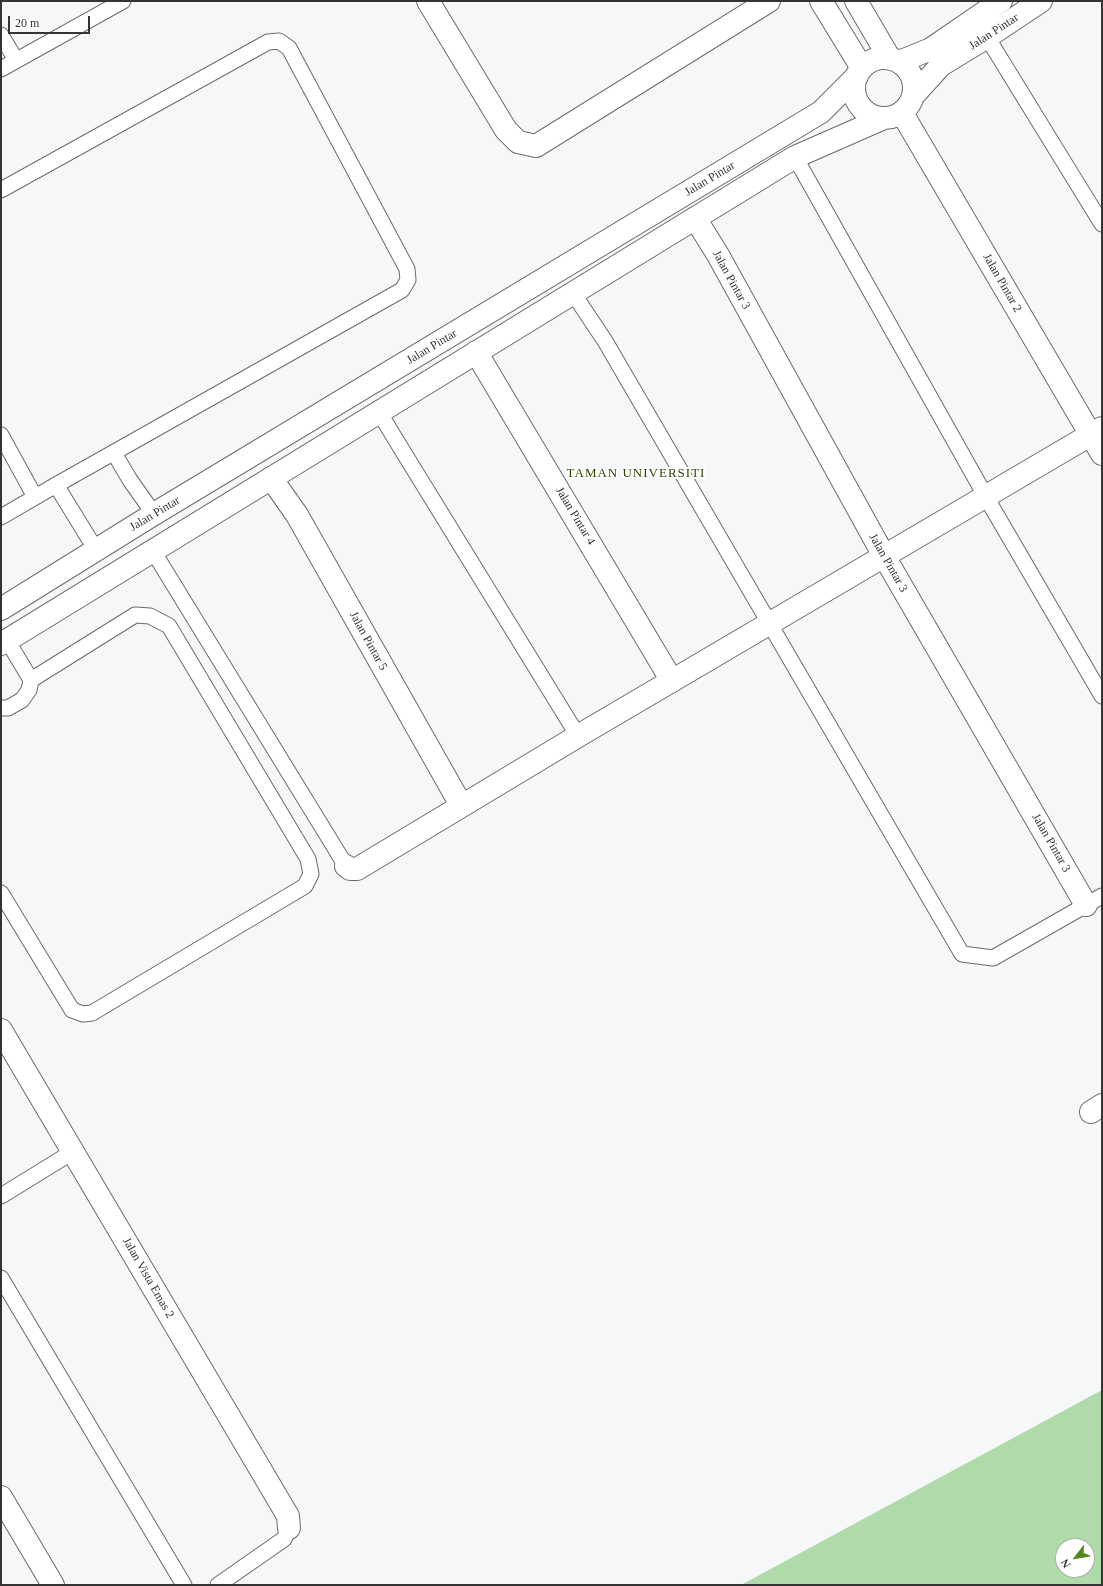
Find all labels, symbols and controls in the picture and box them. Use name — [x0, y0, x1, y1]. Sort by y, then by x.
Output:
scale bar — [10, 8, 92, 34]
street label: Jalan Pintar — [966, 11, 1022, 53]
text: 20 m — [15, 16, 39, 30]
street label: Jalan Pintar — [682, 158, 738, 200]
street label: Jalan Pintar 3 — [709, 248, 753, 312]
street label: Jalan Pintar 2 — [979, 251, 1025, 315]
street label: Jalan Pintar — [404, 326, 460, 368]
district label: TAMAN UNIVERSITI — [567, 466, 705, 482]
street label: Jalan Pintar 4 — [552, 484, 598, 548]
street label: Jalan Pintar — [127, 493, 183, 535]
street label: Jalan Pintar 3 — [865, 531, 911, 595]
street label: Jalan Pintar 5 — [346, 609, 390, 673]
street label: Jalan Pintar 3 — [1028, 811, 1074, 875]
street label: Jalan Vista Emas 2 — [119, 1235, 177, 1321]
north arrow — [1055, 1538, 1095, 1578]
text: N — [1058, 1557, 1073, 1570]

